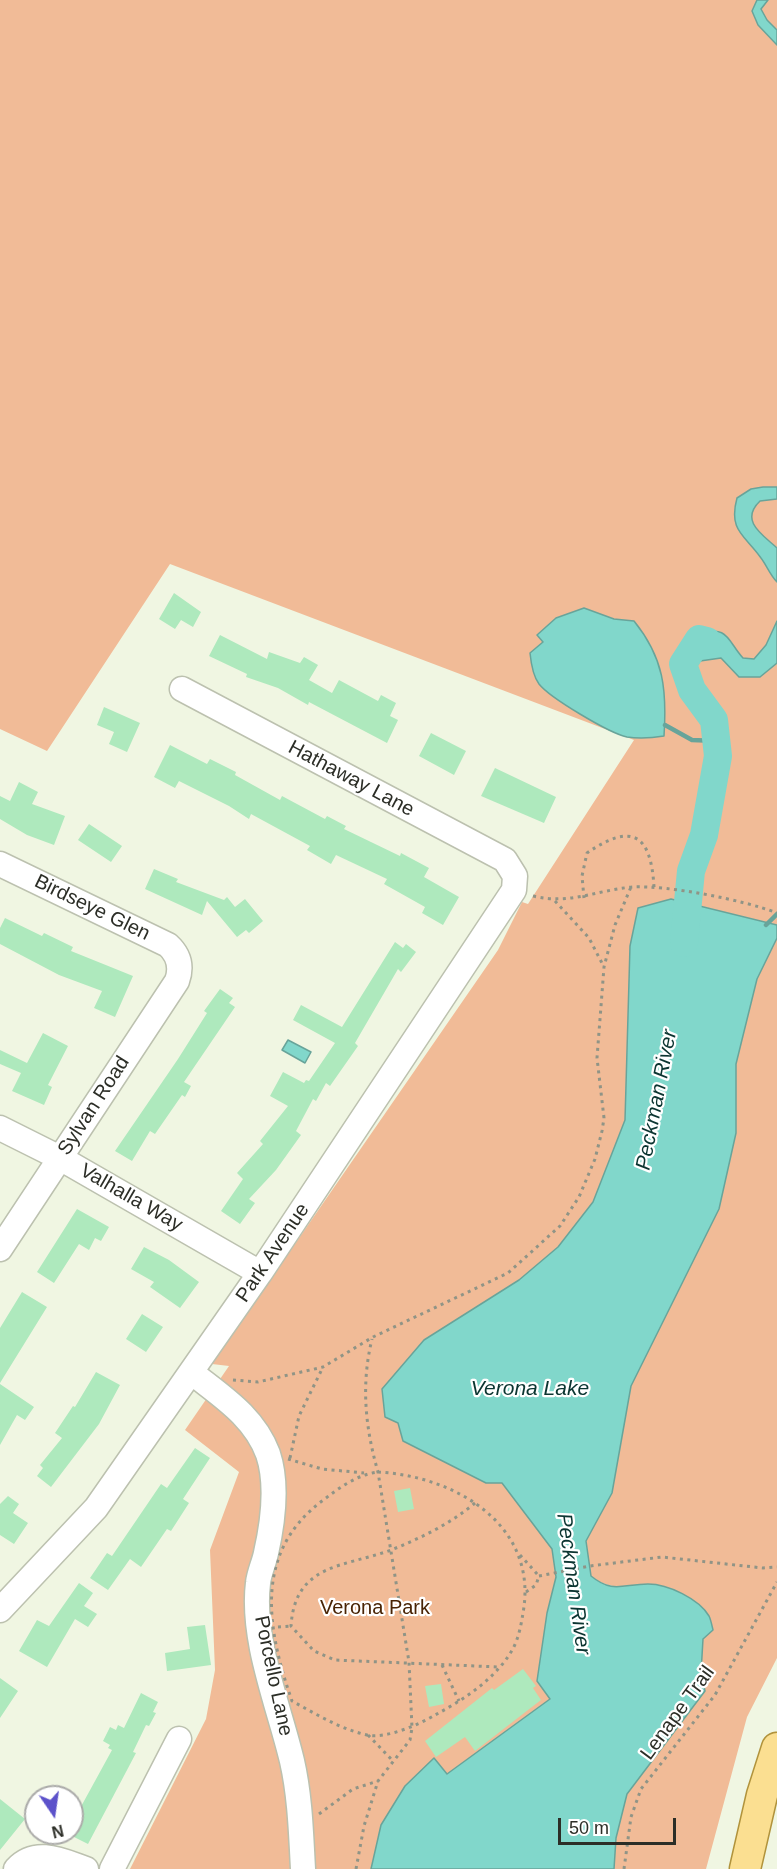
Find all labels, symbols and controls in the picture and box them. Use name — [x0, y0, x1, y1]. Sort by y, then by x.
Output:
street label: Hathaway Lane — [284, 736, 418, 822]
street label: Birdseye Glen — [30, 870, 154, 946]
water label: Peckman River — [631, 1028, 683, 1172]
street label: Sylvan Road — [53, 1052, 135, 1160]
street label: Valhalla Way — [75, 1159, 187, 1237]
street label: Park Avenue — [231, 1199, 315, 1307]
water label: Verona Lake — [471, 1376, 589, 1402]
water label: Peckman River — [551, 1512, 595, 1656]
park label: Verona Park — [320, 1596, 430, 1620]
street label: Porcello Lane — [249, 1614, 297, 1738]
street label: Lenape Trail — [636, 1661, 720, 1765]
north arrow — [24, 1785, 84, 1845]
scale bar — [561, 1806, 680, 1844]
text: 50 m — [569, 1818, 609, 1838]
text: N — [50, 1821, 65, 1841]

